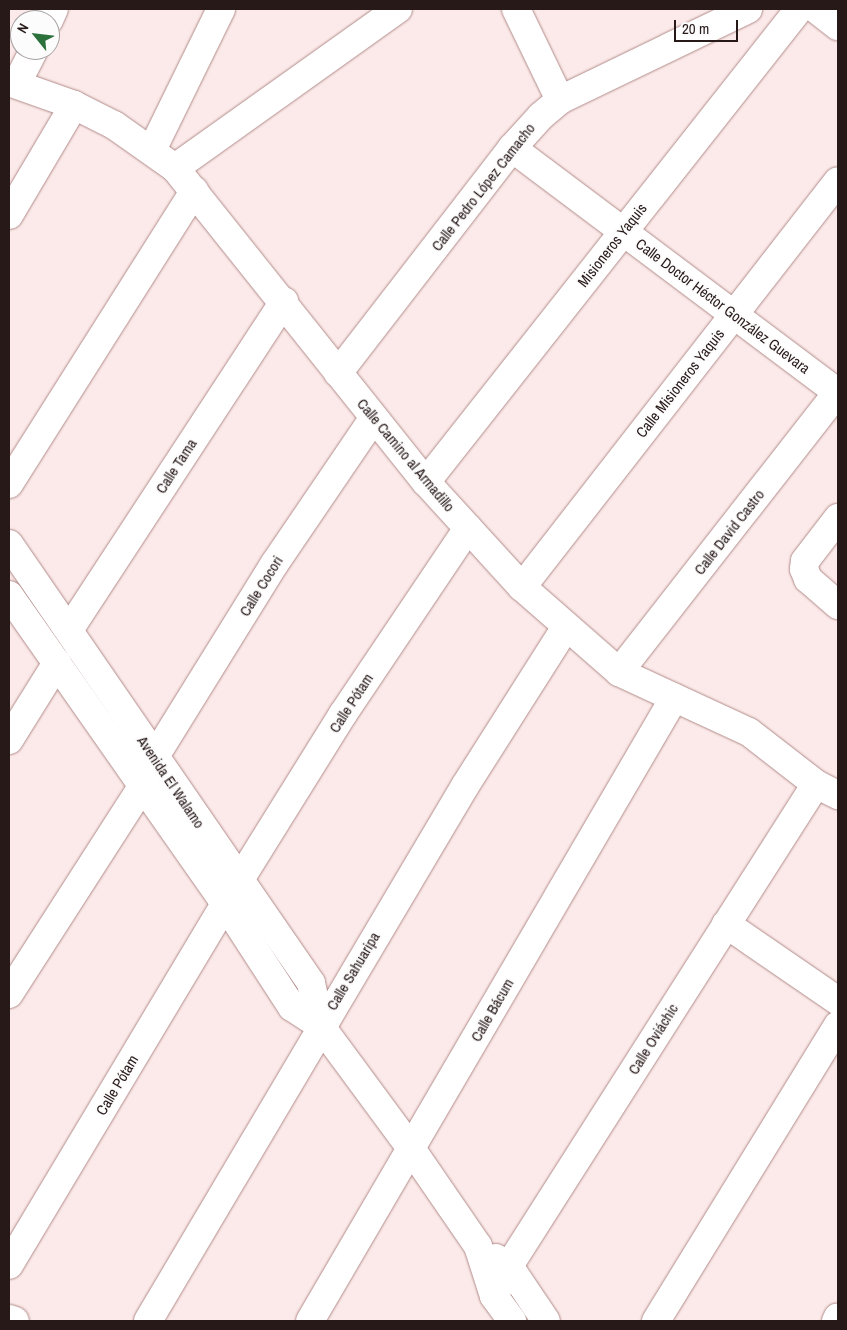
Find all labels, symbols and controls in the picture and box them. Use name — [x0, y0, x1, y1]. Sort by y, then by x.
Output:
north arrow — [10, 10, 60, 60]
scale bar — [677, 10, 741, 42]
text: 20 m — [682, 18, 709, 39]
text: N — [13, 20, 33, 36]
street label: Calle Pedro López Camacho — [428, 120, 538, 254]
street label: Misioneros Yaquis — [574, 199, 650, 291]
street label: Calle Doctor Héctor González Guevara — [632, 235, 814, 377]
street label: Calle Misioneros Yaquis — [632, 325, 728, 441]
street label: Calle Camino al Armadillo — [353, 394, 459, 516]
street label: Calle Tama — [152, 435, 200, 497]
street label: Calle David Castro — [690, 486, 768, 578]
street label: Calle Cocori — [235, 553, 287, 619]
street label: Calle Pótam — [325, 670, 377, 736]
street label: Avenida El Walamo — [134, 732, 208, 832]
street label: Calle Sahuaripa — [323, 929, 383, 1013]
street label: Calle Bácum — [467, 975, 517, 1045]
street label: Calle Oviáchic — [624, 1000, 682, 1078]
street label: Calle Pótam — [92, 1052, 142, 1118]

